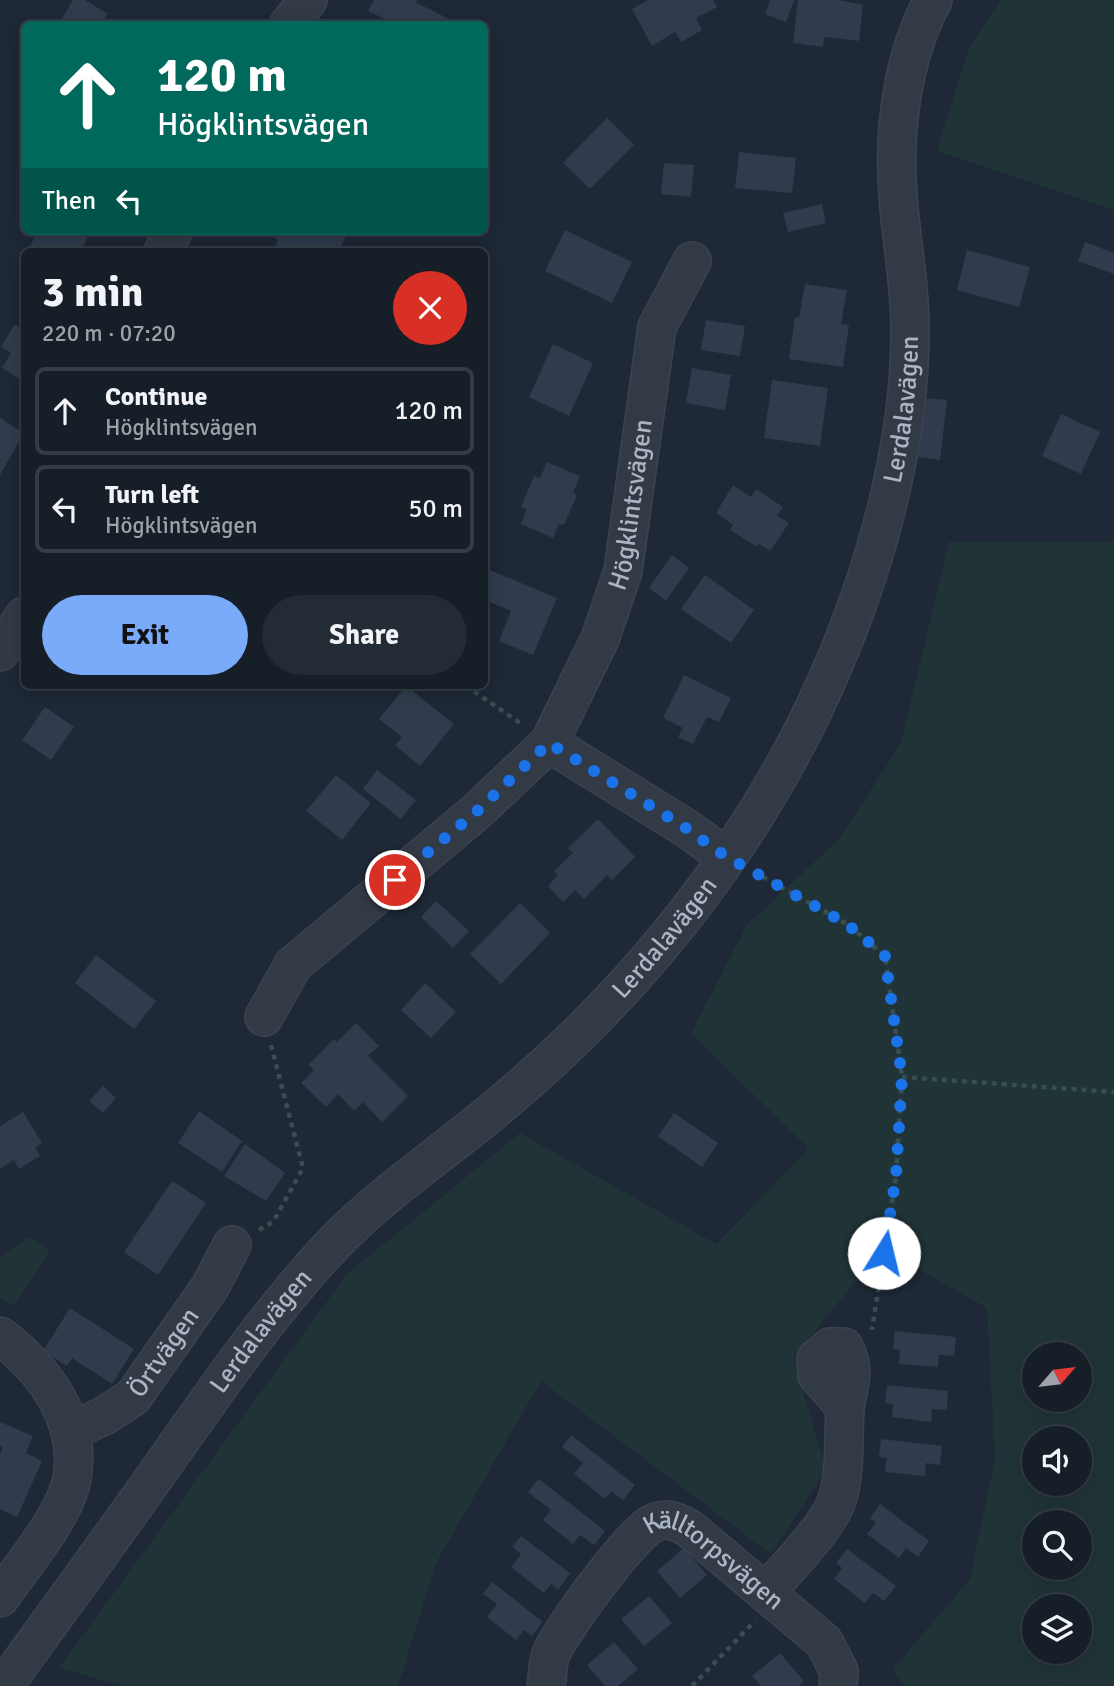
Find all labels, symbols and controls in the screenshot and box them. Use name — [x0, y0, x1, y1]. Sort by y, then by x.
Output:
text: 120 m — [157, 45, 287, 105]
icon: ahead — [42, 49, 133, 140]
text: Högklintsvägen — [157, 105, 369, 144]
icon: left — [110, 182, 148, 220]
text: Then — [42, 185, 96, 217]
text: 3 min — [42, 267, 143, 318]
button: close — [393, 271, 467, 345]
text: 220 m · 07:20 — [42, 319, 176, 348]
street label: Lerdalavägen — [877, 335, 926, 486]
text: Continue — [105, 381, 207, 413]
icon: ahead — [46, 392, 84, 430]
text: 120 m — [394, 395, 463, 427]
text: Högklintsvägen — [105, 413, 258, 442]
street label: Högklintsvägen — [602, 417, 660, 594]
text: Turn left — [105, 479, 199, 511]
icon: left — [46, 490, 84, 528]
text: 50 m — [408, 493, 463, 525]
text: Högklintsvägen — [105, 511, 258, 540]
button: Exit — [42, 595, 248, 675]
button: Share — [262, 595, 467, 675]
pin — [365, 850, 425, 910]
icon: arrive — [376, 861, 414, 899]
street label: Lerdalavägen — [605, 871, 724, 1005]
position arrow — [847, 1216, 921, 1290]
street label: Lerdalavägen — [203, 1263, 319, 1400]
street label: Örtvägen — [122, 1302, 207, 1404]
north arrow — [1022, 1342, 1092, 1412]
map controls — [1022, 1342, 1092, 1664]
button: sound — [1022, 1426, 1092, 1496]
street label: Källtorpsvägen — [637, 1504, 790, 1617]
button: search — [1022, 1510, 1092, 1580]
button: layers — [1022, 1594, 1092, 1664]

